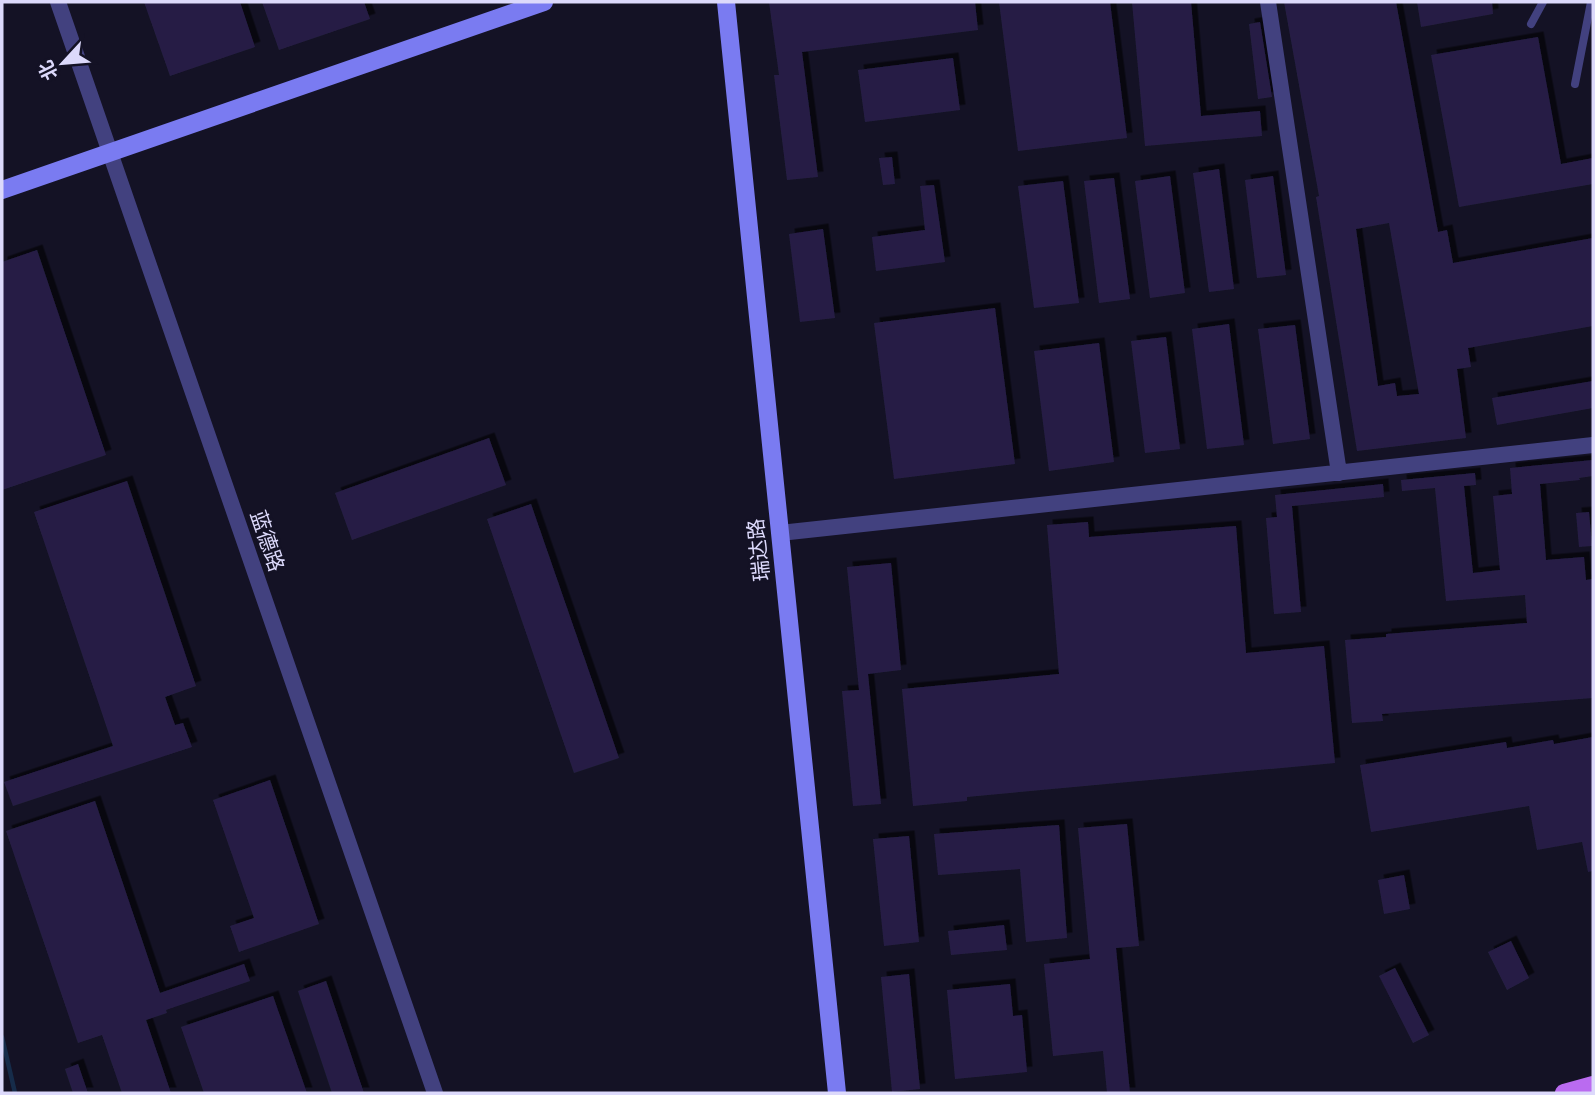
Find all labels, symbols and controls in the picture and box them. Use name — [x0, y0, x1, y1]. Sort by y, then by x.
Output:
north arrow — [28, 28, 98, 98]
text: 北 — [34, 57, 63, 84]
street label: 蓝德路 — [245, 507, 290, 575]
street label: 瑞达路 — [743, 517, 774, 583]

